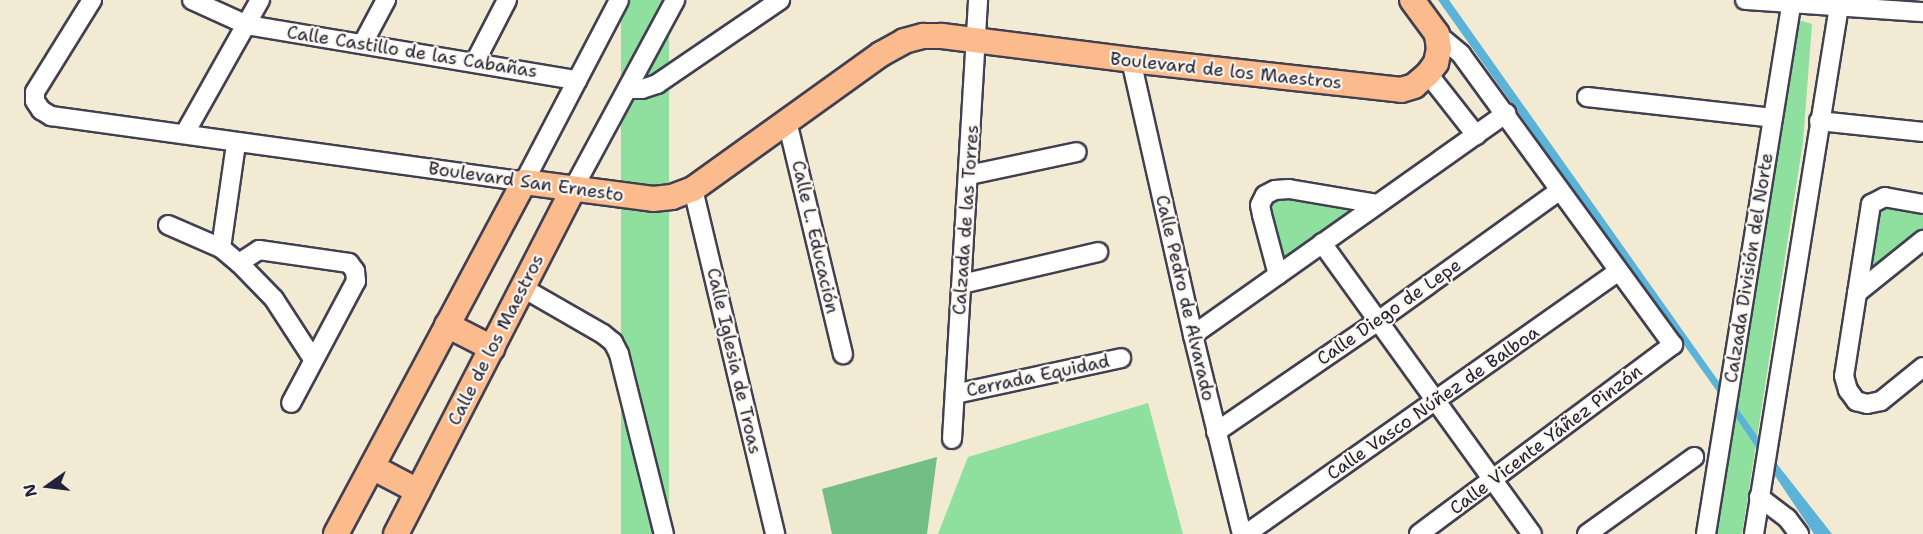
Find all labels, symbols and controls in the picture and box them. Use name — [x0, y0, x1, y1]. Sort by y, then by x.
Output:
street label: Calle Castillo de las Cabañas — [285, 22, 539, 82]
street label: Boulevard de los Maestros — [1109, 48, 1343, 94]
street label: Calzada de las Torres — [949, 124, 983, 316]
street label: Calzada División del Norte — [1720, 151, 1778, 385]
street label: Boulevard San Ernesto — [427, 158, 625, 206]
street label: Calle L. Educación — [787, 158, 843, 316]
street label: Calle Pedro de Alvarado — [1151, 193, 1219, 403]
street label: Calle de los Maestros — [443, 251, 549, 429]
street label: Calle Diego de Lepe — [1313, 254, 1465, 370]
street label: Calle Iglesia de Troas — [702, 266, 766, 456]
street label: Calle Vasco Núñez de Balboa — [1323, 321, 1543, 485]
street label: Cerrada Equidad — [964, 350, 1112, 402]
street label: Calle Vicente Yáñez Pinzón — [1446, 361, 1646, 519]
north arrow — [18, 456, 78, 516]
text: N — [18, 482, 42, 499]

